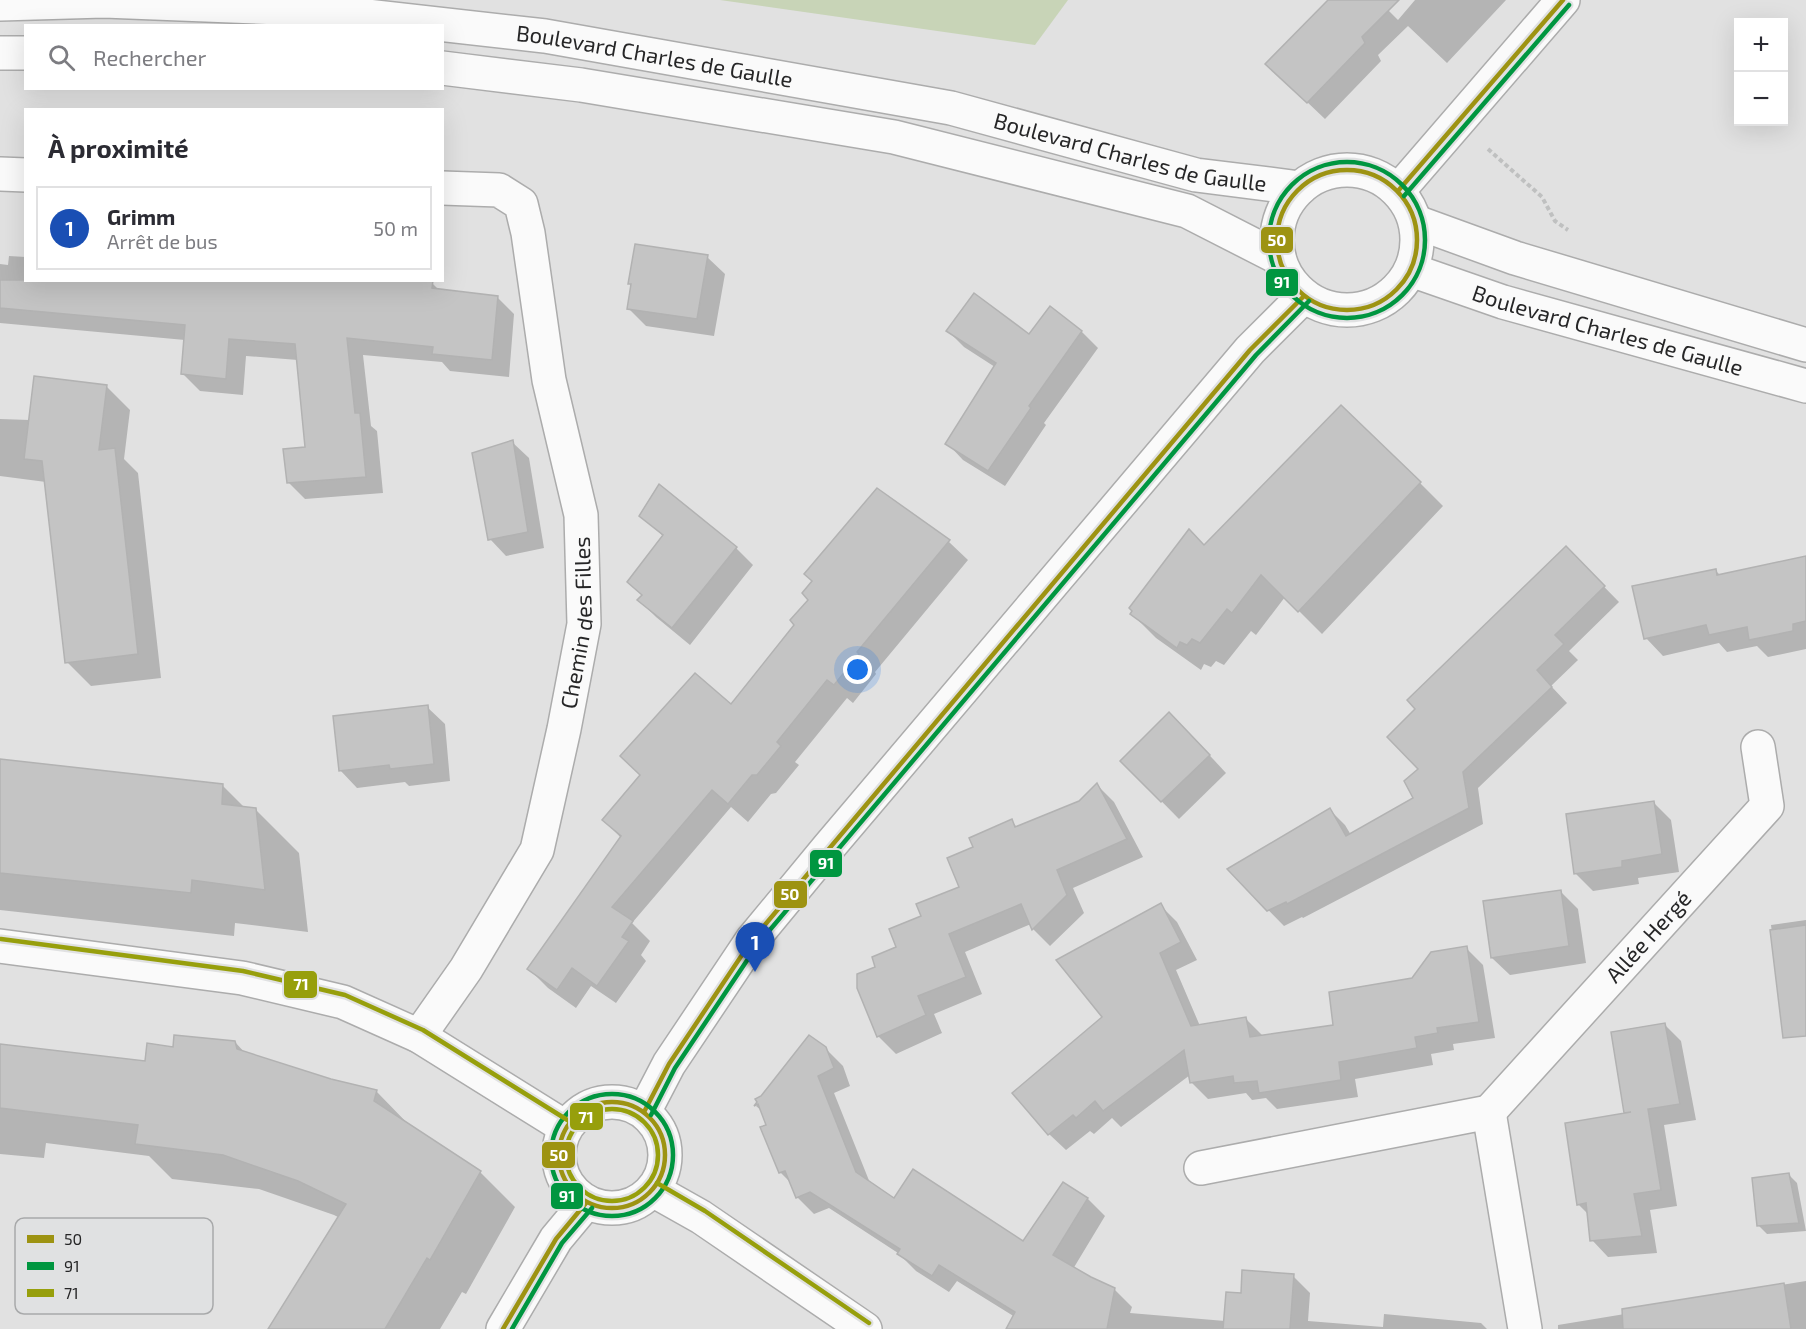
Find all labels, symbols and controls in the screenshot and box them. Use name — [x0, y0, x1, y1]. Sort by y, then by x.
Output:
map controls — [1734, 18, 1788, 126]
button: + — [1734, 18, 1788, 72]
street label: Boulevard Charles de Gaulle — [515, 19, 795, 92]
search box — [24, 24, 444, 90]
icon: search — [45, 41, 78, 74]
text: Rechercher — [93, 44, 206, 70]
button: − — [1734, 72, 1788, 126]
street label: Boulevard Charles de Gaulle — [991, 106, 1268, 196]
text: À proximité — [48, 132, 189, 163]
text: Grimm — [107, 203, 176, 229]
text: 1 — [65, 216, 74, 240]
text: 50 m — [373, 216, 418, 240]
line badge: 50 — [1260, 226, 1294, 254]
text: Arrêt de bus — [107, 229, 218, 253]
text: 50 — [1268, 230, 1286, 249]
line badge: 91 — [1265, 268, 1299, 297]
text: 91 — [1274, 272, 1290, 291]
street label: Boulevard Charles de Gaulle — [1469, 278, 1746, 380]
street label: Chemin des Filles — [554, 536, 597, 711]
your location — [843, 655, 872, 684]
line badge: 91 — [809, 849, 843, 878]
text: 91 — [818, 853, 834, 872]
line badge: 50 — [773, 880, 808, 909]
text: 50 — [781, 884, 799, 903]
street label: Allée Hergé — [1599, 885, 1696, 987]
pin: 1 — [736, 922, 774, 972]
line badge: 71 — [283, 970, 318, 999]
text: 71 — [293, 974, 309, 993]
line badge: 71 — [569, 1102, 604, 1131]
text: 71 — [578, 1107, 594, 1126]
line badge: 50 — [541, 1141, 576, 1169]
text: 50 — [550, 1145, 568, 1164]
line badge: 91 — [550, 1182, 584, 1210]
text: 91 — [559, 1186, 575, 1205]
legend — [15, 1218, 213, 1314]
text: 50 — [64, 1229, 82, 1248]
text: 91 — [64, 1256, 80, 1275]
text: 71 — [64, 1283, 79, 1302]

